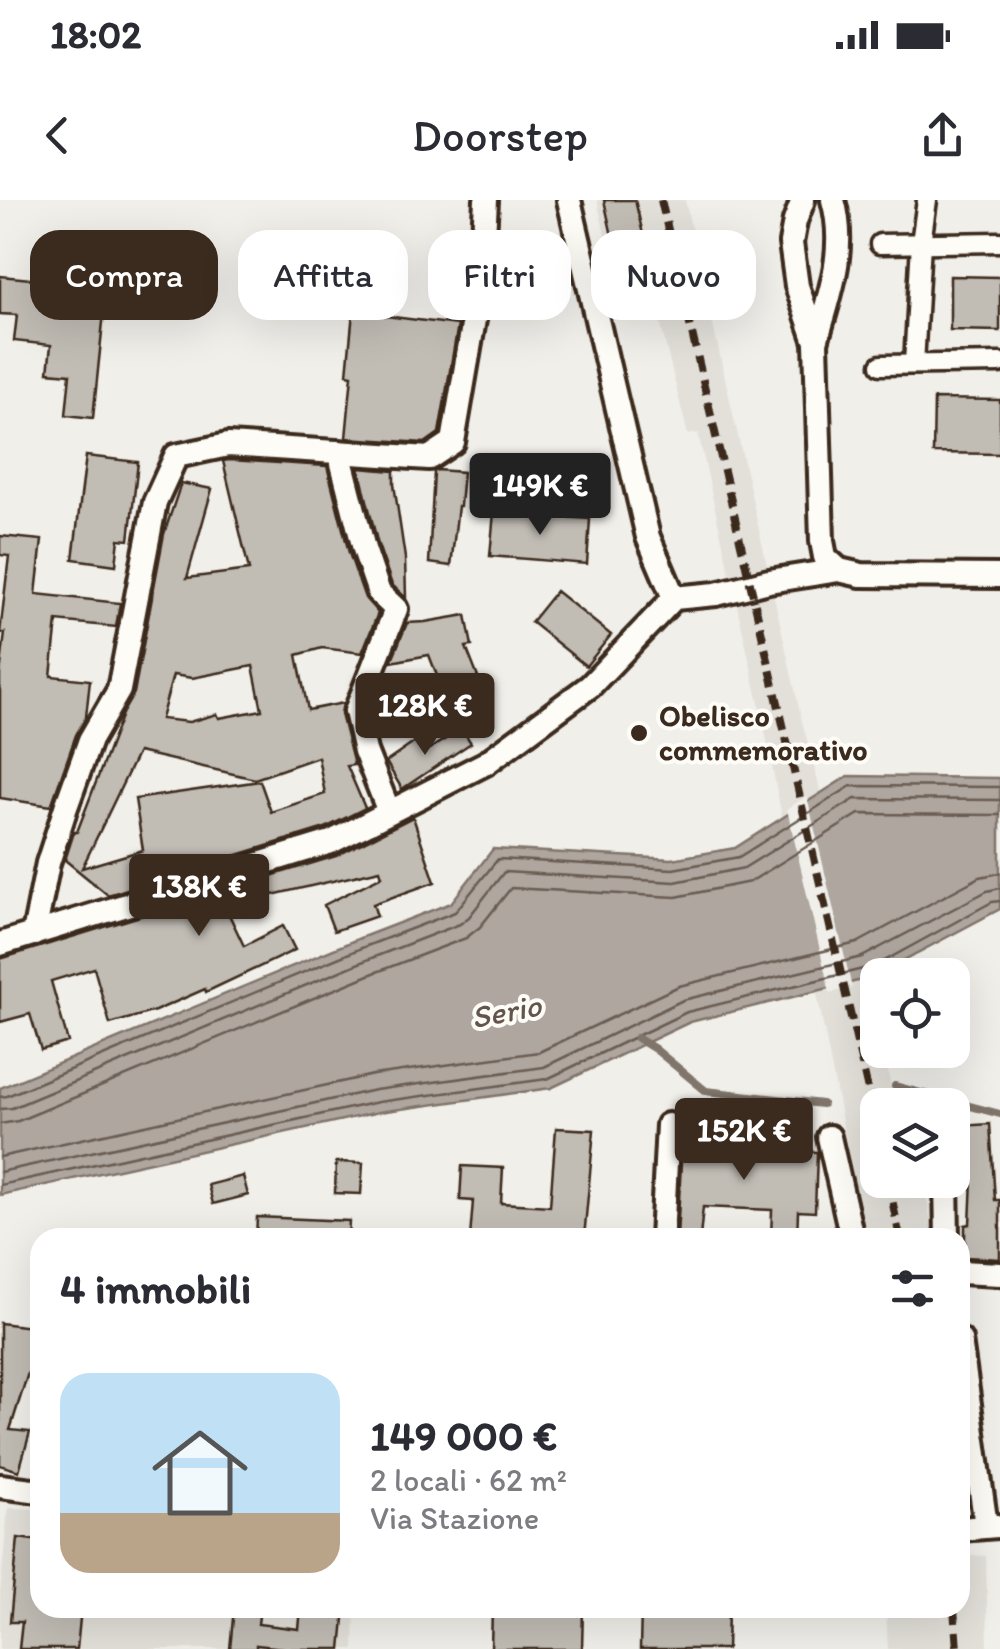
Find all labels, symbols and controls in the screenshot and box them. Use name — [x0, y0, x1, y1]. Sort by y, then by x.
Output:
text: 18:02 — [50, 12, 141, 58]
icon: back — [30, 108, 85, 163]
text: Doorstep — [412, 108, 588, 162]
icon: share — [915, 108, 970, 163]
chip: Compra — [30, 230, 218, 320]
chip: Affitta — [238, 230, 408, 320]
chip: Filtri — [428, 230, 571, 320]
chip: Nuovo — [591, 230, 756, 320]
pin: 149K € — [459, 453, 621, 538]
text: 149K € — [492, 466, 588, 504]
pin: 128K € — [344, 673, 506, 758]
text: 128K € — [377, 686, 473, 724]
place label: Obelisco commemorativo — [659, 697, 868, 768]
marker: Obelisco commemorativo — [628, 722, 650, 744]
pin: 138K € — [118, 854, 280, 939]
text: 138K € — [151, 867, 247, 905]
map controls — [860, 958, 970, 1198]
button: locate — [860, 958, 970, 1068]
water label: Serio — [468, 985, 546, 1036]
button: layers — [860, 1088, 970, 1198]
pin: 152K € — [663, 1098, 825, 1183]
text: 152K € — [697, 1111, 791, 1149]
icon: filters — [885, 1261, 940, 1316]
text: 4 immobili — [60, 1263, 251, 1314]
text: 149 000 € — [370, 1410, 557, 1461]
icon: home — [140, 1413, 260, 1533]
text: 2 locali · 62 m² — [370, 1461, 567, 1499]
text: Via Stazione — [370, 1499, 539, 1537]

